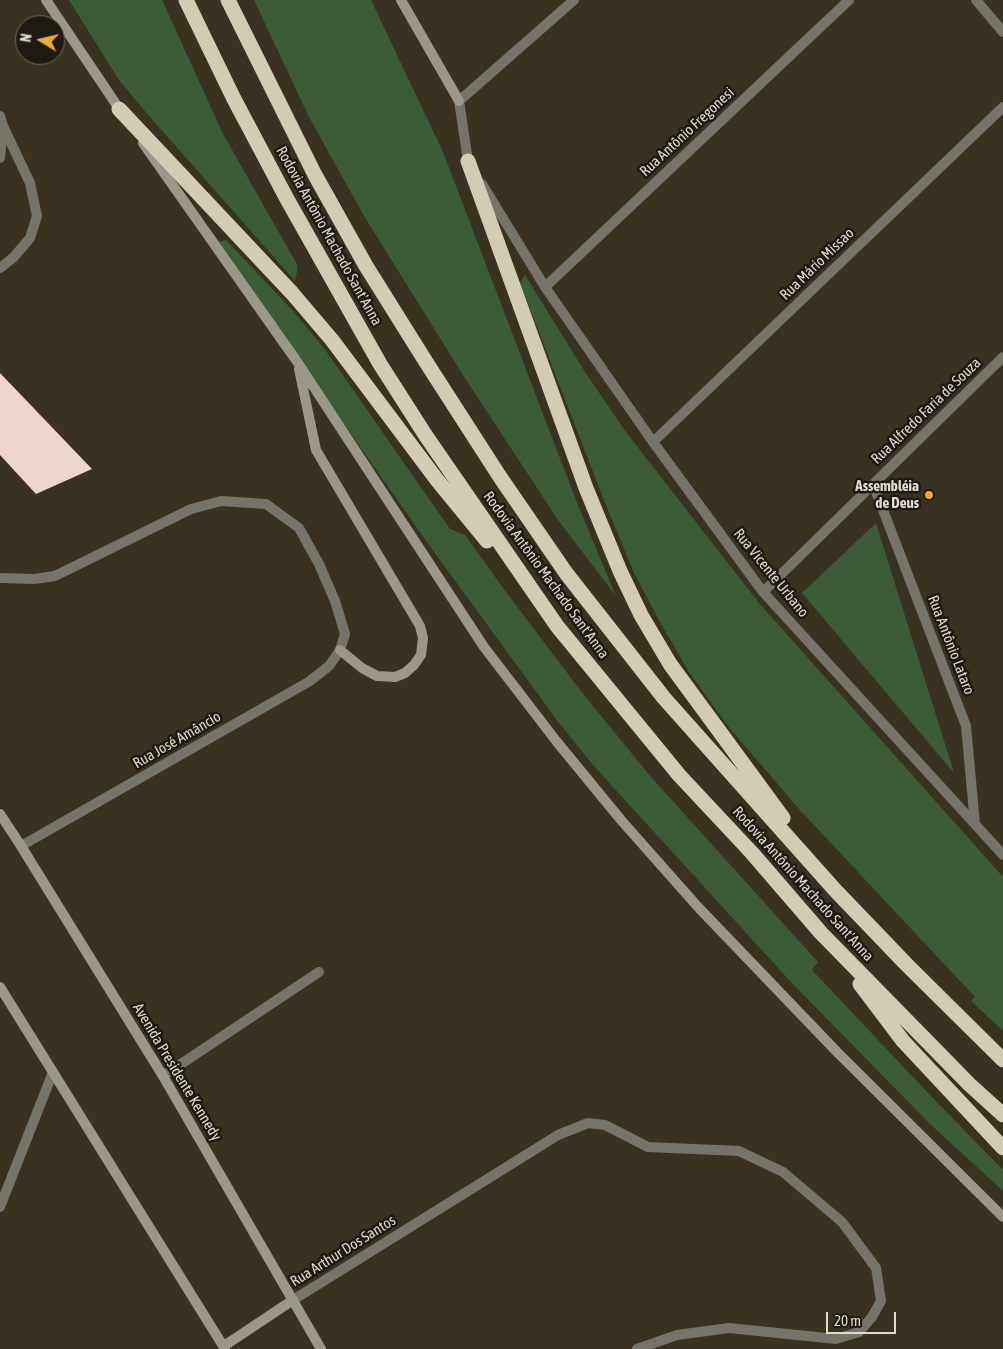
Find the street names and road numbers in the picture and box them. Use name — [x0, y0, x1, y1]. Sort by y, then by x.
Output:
street label: Rua Antônio Fregonesi — [636, 84, 738, 180]
street label: Rodovia Antônio Machado Sant'Anna — [272, 143, 386, 329]
street label: Rua Mário Missao — [776, 224, 858, 304]
street label: Rua Alfredo Faria de Souza — [868, 354, 984, 468]
street label: Rodovia Antônio Machado Sant'Anna — [479, 488, 613, 662]
street label: Rua Vicente Urbano — [730, 525, 812, 621]
street label: Rua Antônio Lataro — [924, 593, 978, 697]
street label: Rua José Amâncio — [130, 708, 224, 772]
street label: Rodovia Antônio Machado Sant'Anna — [729, 803, 877, 965]
street label: Avenida Presidente Kennedy — [129, 1000, 225, 1144]
street label: Rua Arthur Dos Santos — [287, 1211, 399, 1291]

